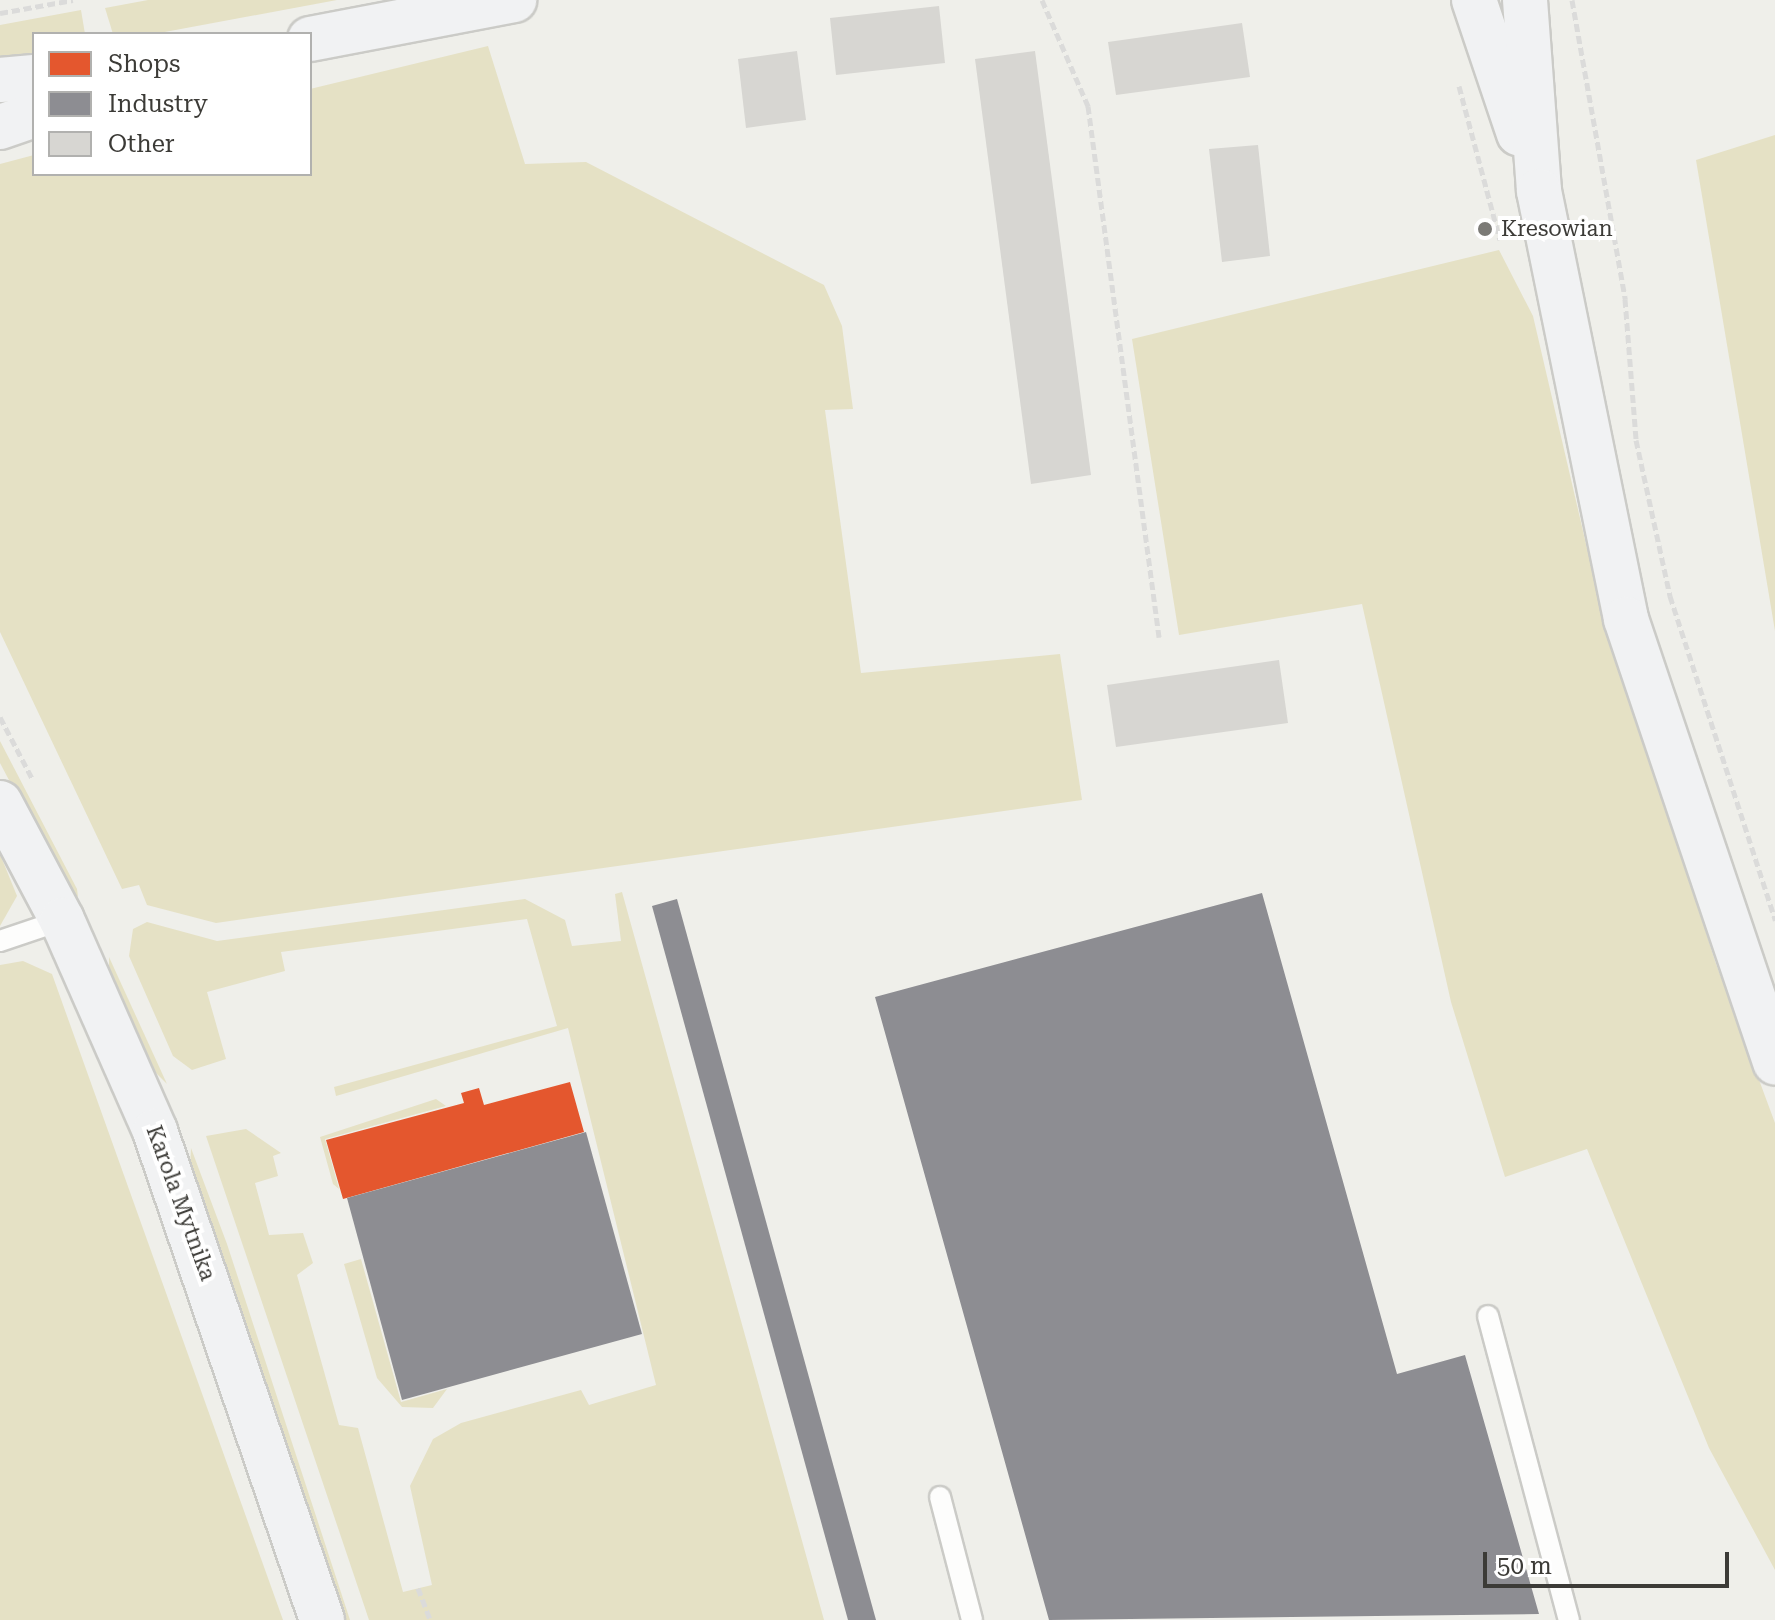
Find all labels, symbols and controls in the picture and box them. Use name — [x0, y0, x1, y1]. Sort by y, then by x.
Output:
legend — [32, 32, 312, 176]
text: Shops — [108, 50, 180, 78]
text: Industry — [108, 90, 208, 118]
text: Other — [108, 130, 175, 158]
place label: Kresowian — [1501, 216, 1613, 242]
marker: Kresowian — [1476, 220, 1494, 238]
street label: Karola Mytnika — [141, 1122, 221, 1284]
scale bar — [1487, 1536, 1733, 1586]
text: 50 m — [1497, 1552, 1552, 1580]

